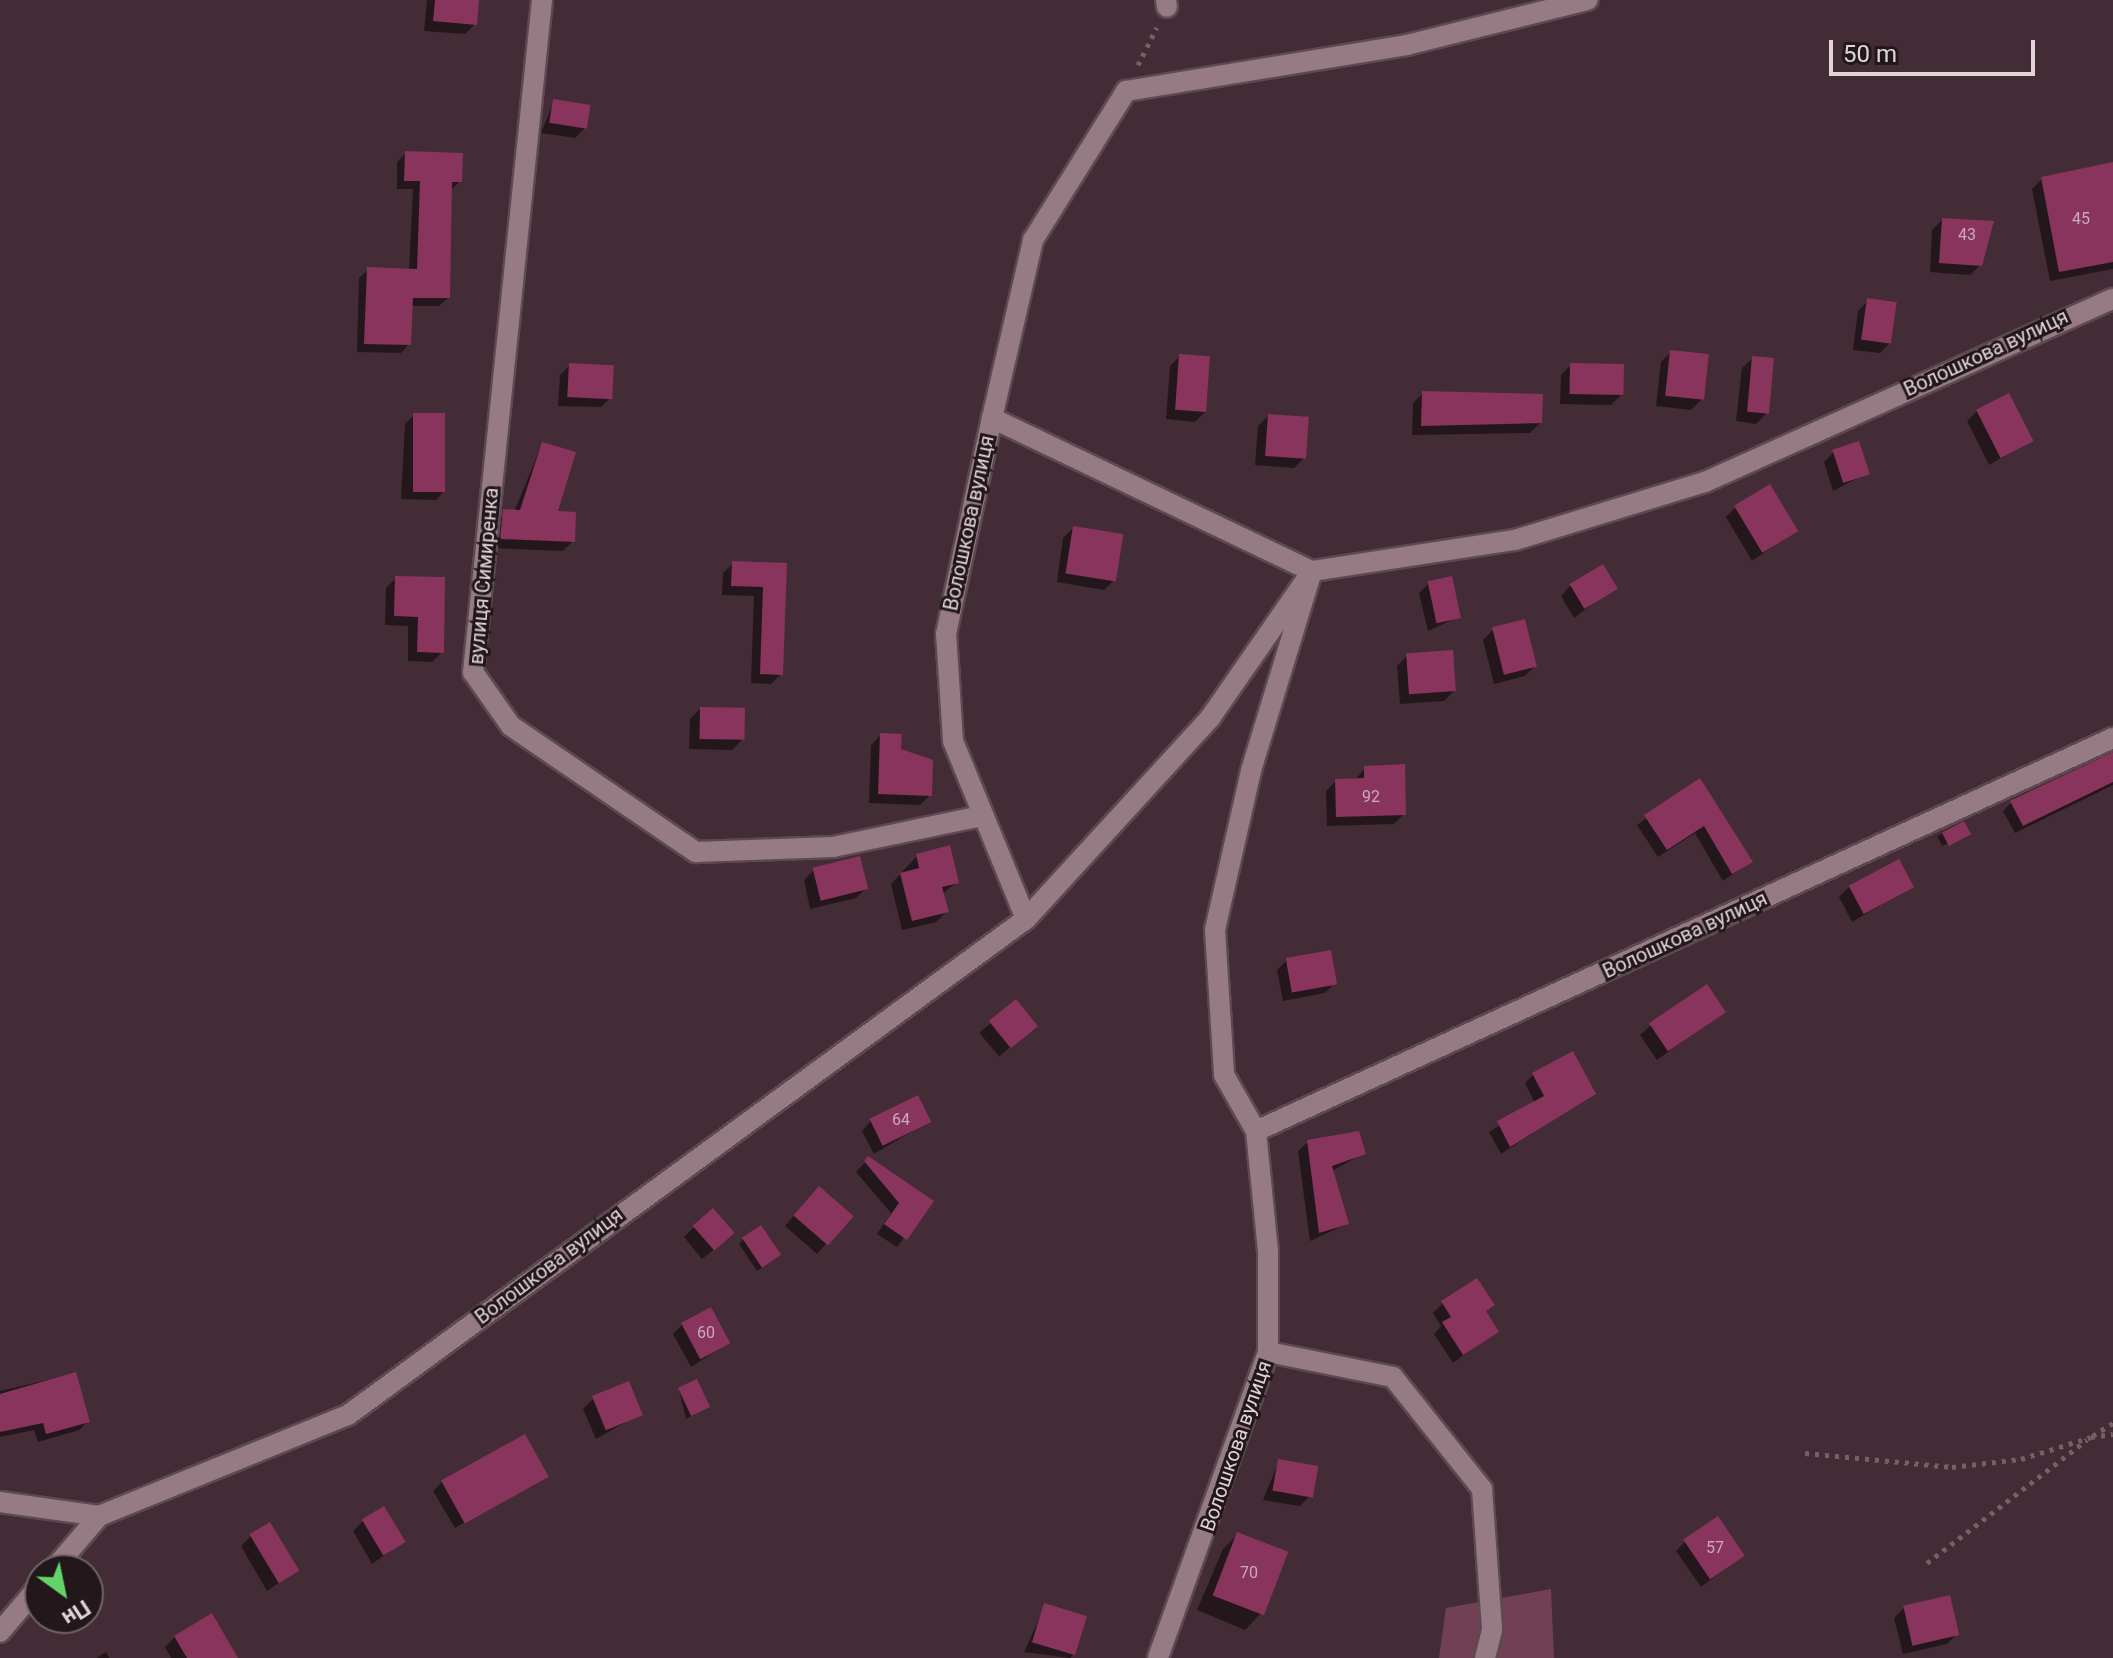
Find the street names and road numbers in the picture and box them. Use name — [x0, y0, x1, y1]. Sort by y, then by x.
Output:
street label: Волошкова вулиця — [1900, 304, 2072, 402]
street label: Волошкова вулиця — [939, 433, 999, 613]
street label: вулиця Симиренка — [464, 487, 504, 665]
street label: Волошкова вулиця — [1599, 886, 1771, 984]
street label: Волошкова вулиця — [470, 1203, 628, 1329]
street label: Волошкова вулиця — [1196, 1358, 1276, 1534]

